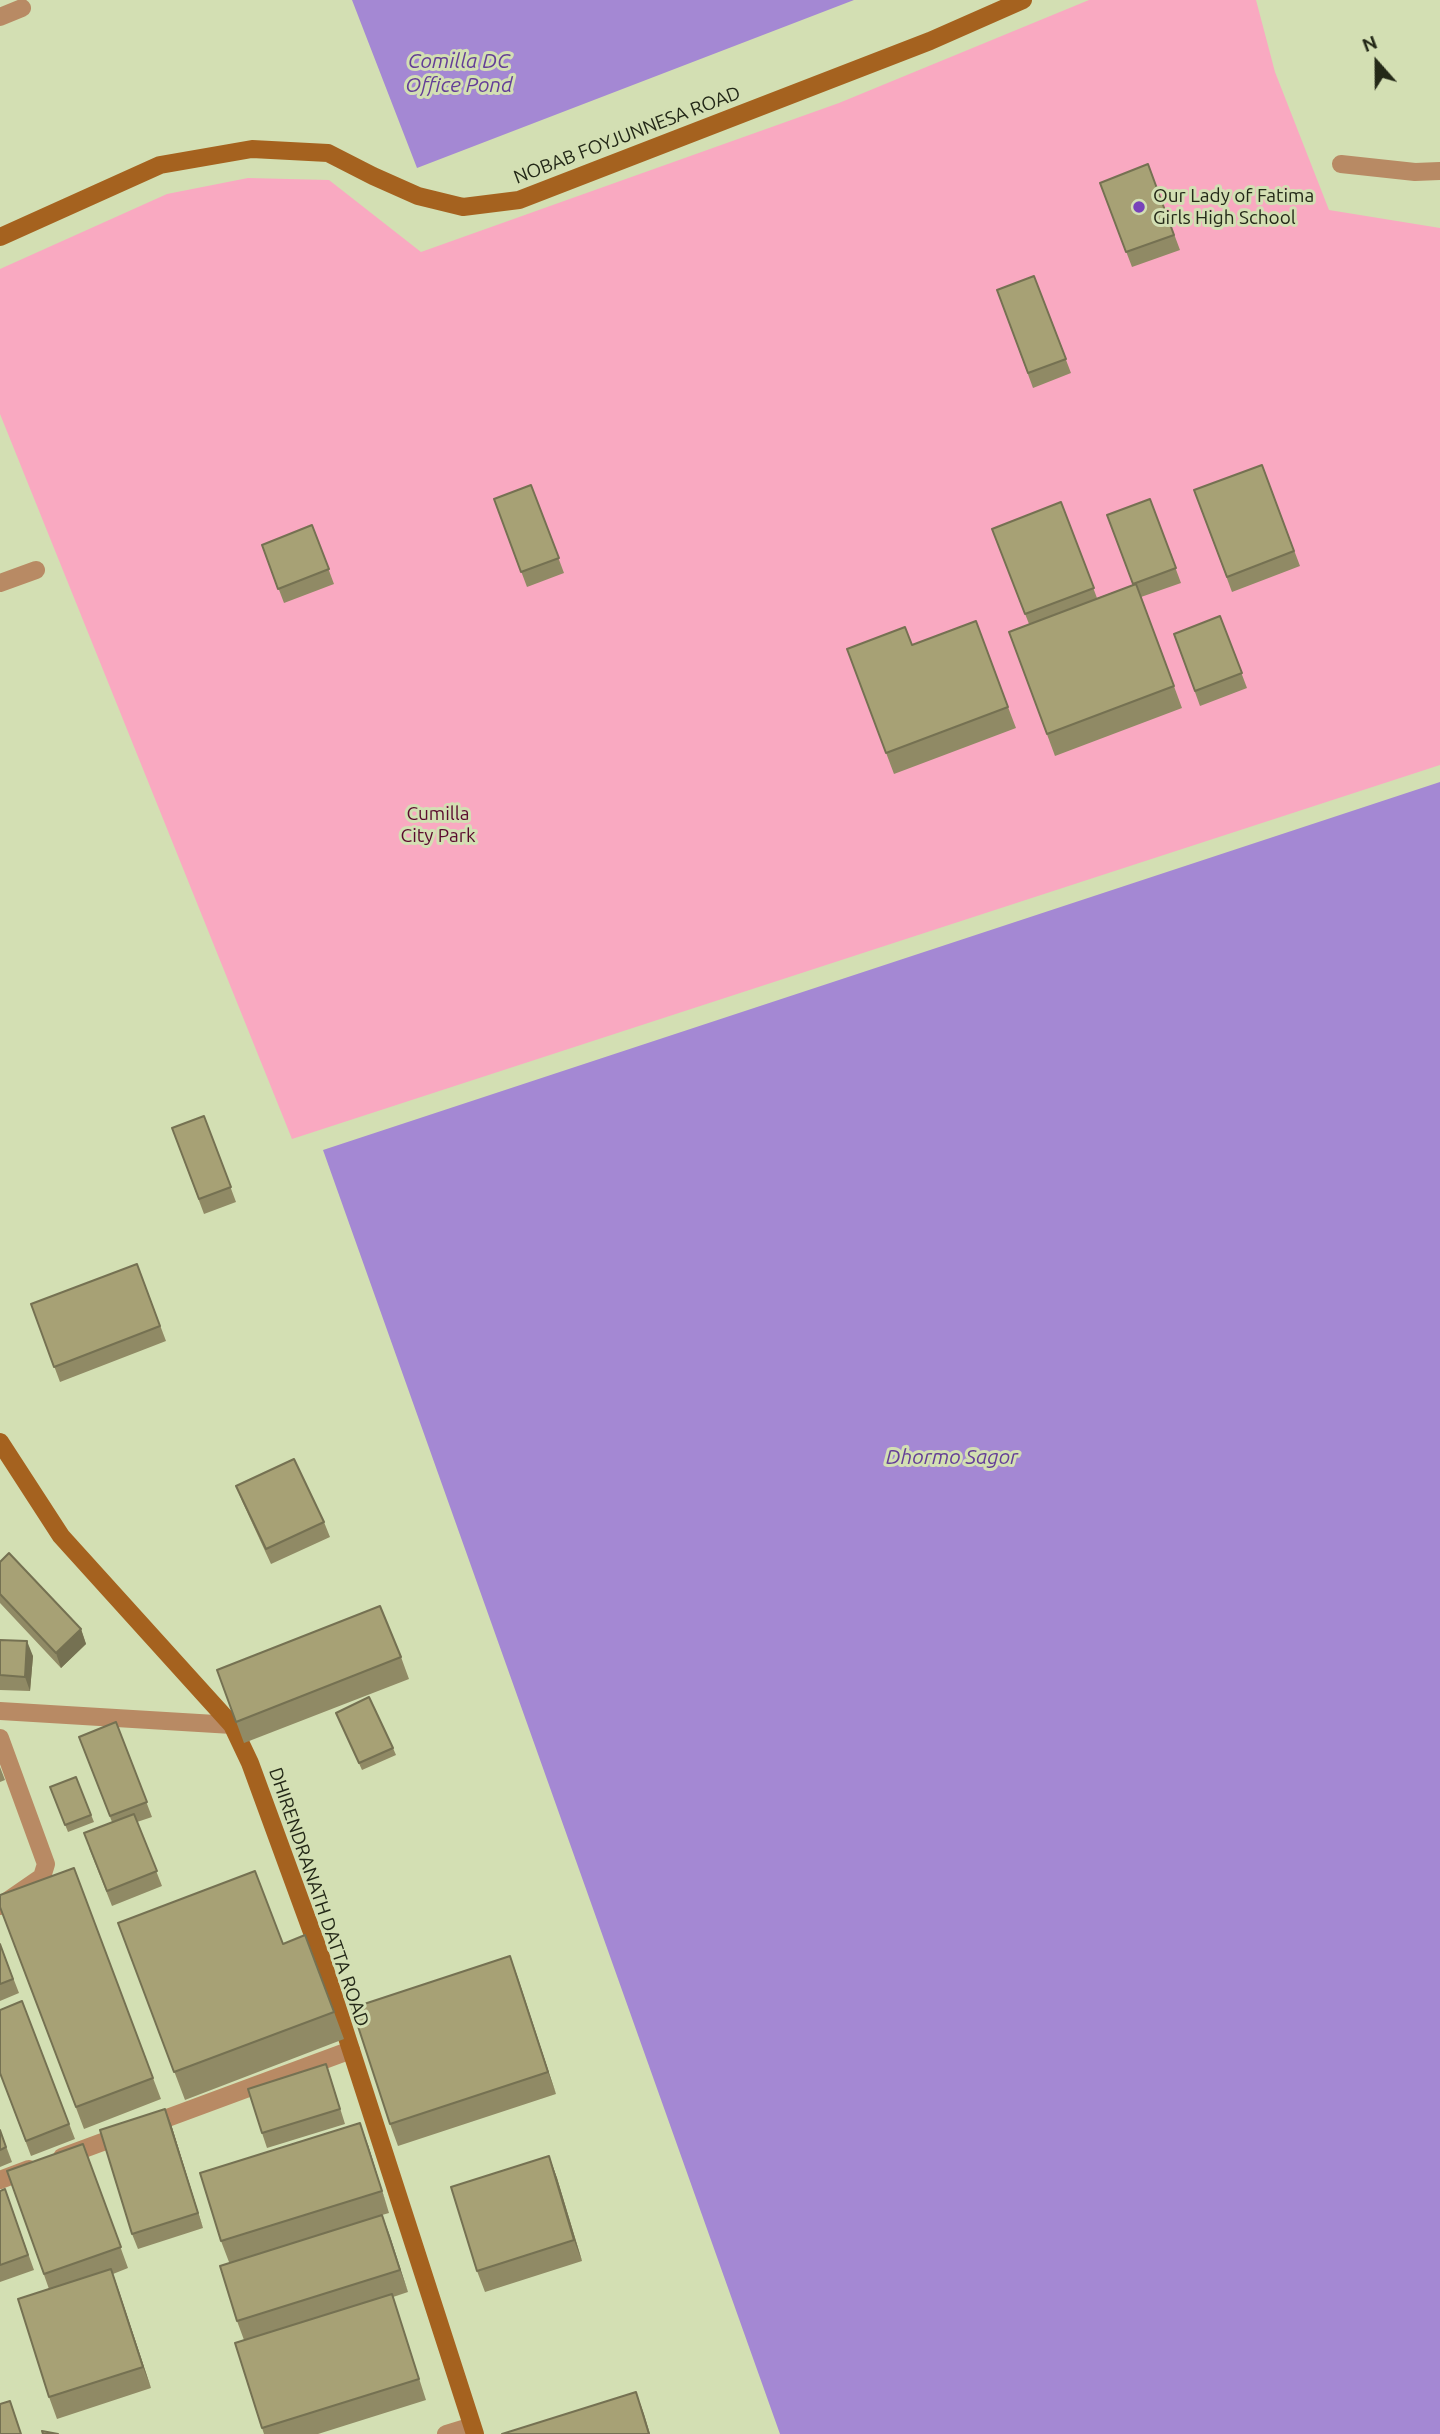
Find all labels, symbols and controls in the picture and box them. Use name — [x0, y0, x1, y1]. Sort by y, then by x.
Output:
north arrow — [1342, 28, 1412, 98]
text: N — [1359, 31, 1380, 56]
water label: Comilla DC Office Pond — [405, 48, 513, 98]
street label: NOBAB FOYJUNNESA ROAD — [510, 81, 744, 189]
place label: Our Lady of Fatima Girls High School — [1153, 185, 1314, 229]
marker: Our Lady of Fatima Girls High School — [1131, 199, 1147, 215]
park label: Cumilla City Park — [400, 803, 476, 847]
water label: Dhormo Sagor — [886, 1444, 1018, 1470]
street label: DHIRENDRANATH DATTA ROAD — [264, 1764, 374, 2030]

